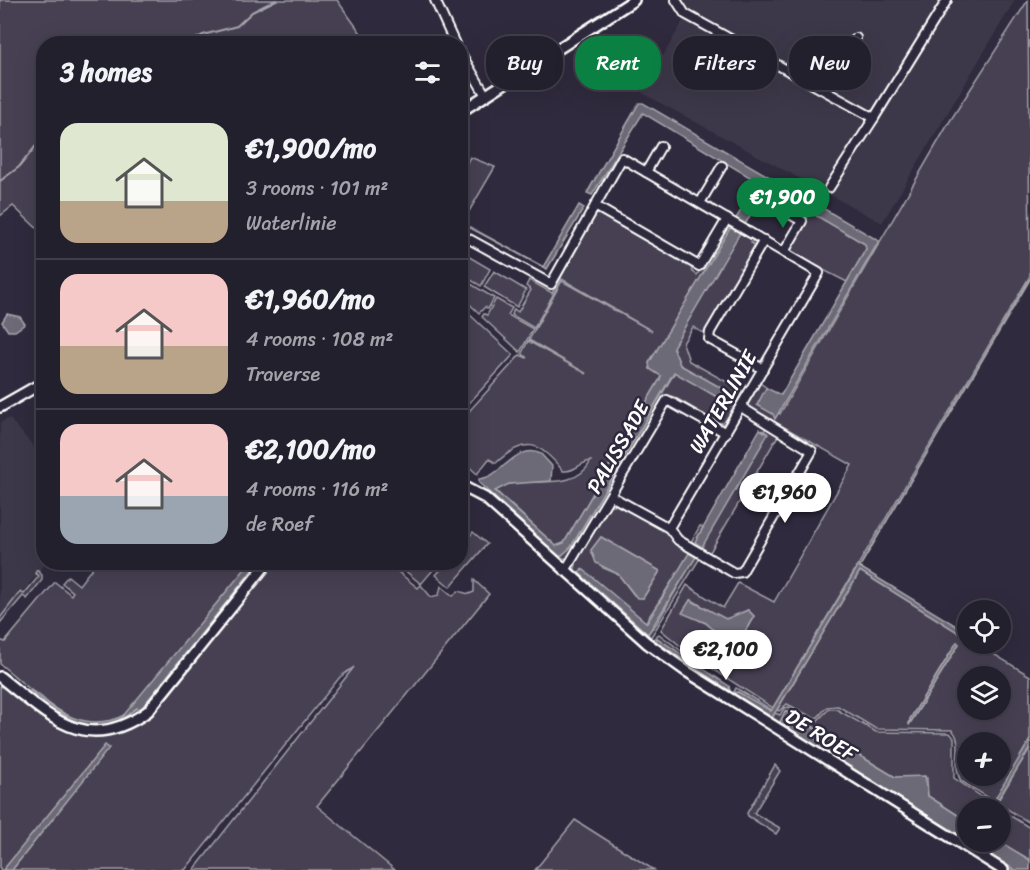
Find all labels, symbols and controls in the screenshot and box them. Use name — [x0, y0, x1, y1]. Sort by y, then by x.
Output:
chip: Buy — [486, 36, 563, 90]
chip: Rent — [575, 36, 661, 90]
chip: Filters — [673, 36, 777, 90]
chip: New — [789, 36, 871, 90]
text: 3 homes — [60, 49, 152, 95]
icon: filters — [411, 56, 444, 89]
text: €1,900/mo — [246, 125, 376, 171]
icon: home — [108, 147, 180, 219]
text: 3 rooms · 101 m² — [246, 171, 388, 206]
pin: €1,900 — [734, 178, 832, 229]
text: €1,900 — [751, 180, 815, 215]
text: Waterlinie — [246, 206, 336, 241]
text: €1,960/mo — [246, 276, 375, 322]
icon: home — [108, 298, 180, 370]
text: 4 rooms · 108 m² — [246, 322, 393, 357]
street label: WATERLINIE — [678, 342, 769, 461]
text: Traverse — [246, 357, 320, 392]
street label: PALISSADE — [576, 392, 661, 501]
text: €2,100/mo — [246, 426, 375, 472]
icon: home — [108, 448, 180, 520]
text: 4 rooms · 116 m² — [246, 472, 388, 507]
pin: €1,960 — [736, 473, 834, 524]
text: €1,960 — [753, 475, 817, 510]
text: de Roef — [246, 507, 313, 542]
map controls — [957, 600, 1011, 852]
button: locate — [957, 600, 1011, 654]
pin: €2,100 — [677, 630, 775, 681]
text: €2,100 — [694, 632, 758, 667]
button: layers — [957, 666, 1011, 720]
street label: DE ROEF — [777, 698, 866, 773]
button: + — [957, 732, 1011, 786]
button: − — [957, 798, 1011, 852]

